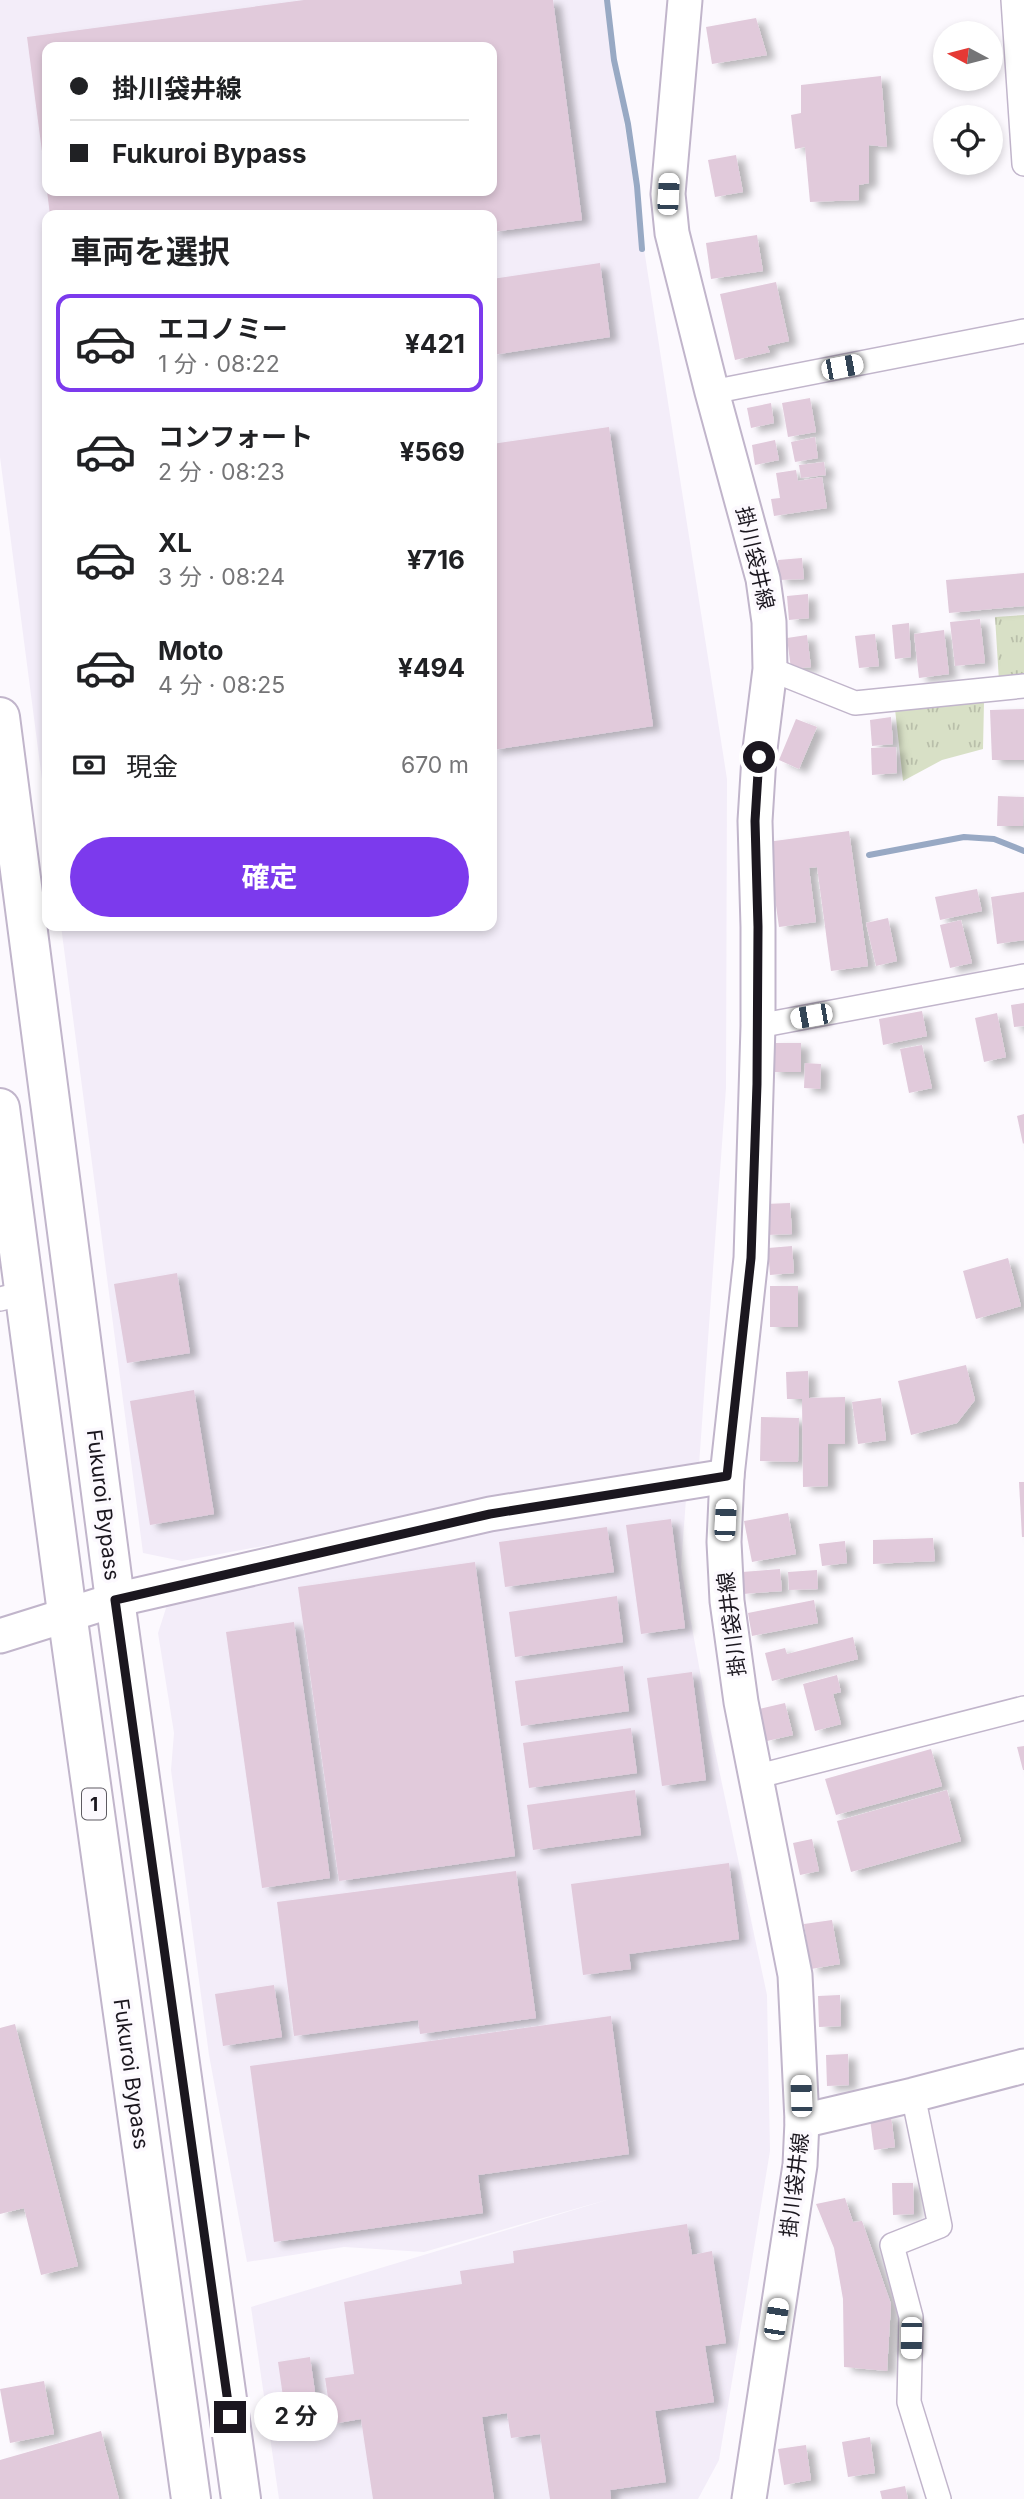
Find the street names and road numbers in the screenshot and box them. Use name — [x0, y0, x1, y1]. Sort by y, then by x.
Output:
street label: 掛川袋井線 — [731, 504, 779, 612]
street label: Fukuroi Bypass — [82, 1428, 125, 1582]
street label: 掛川袋井線 — [713, 1570, 750, 1678]
road number: 1 — [82, 1788, 106, 1820]
street label: Fukuroi Bypass — [109, 1997, 154, 2151]
street label: 掛川袋井線 — [776, 2131, 813, 2239]

